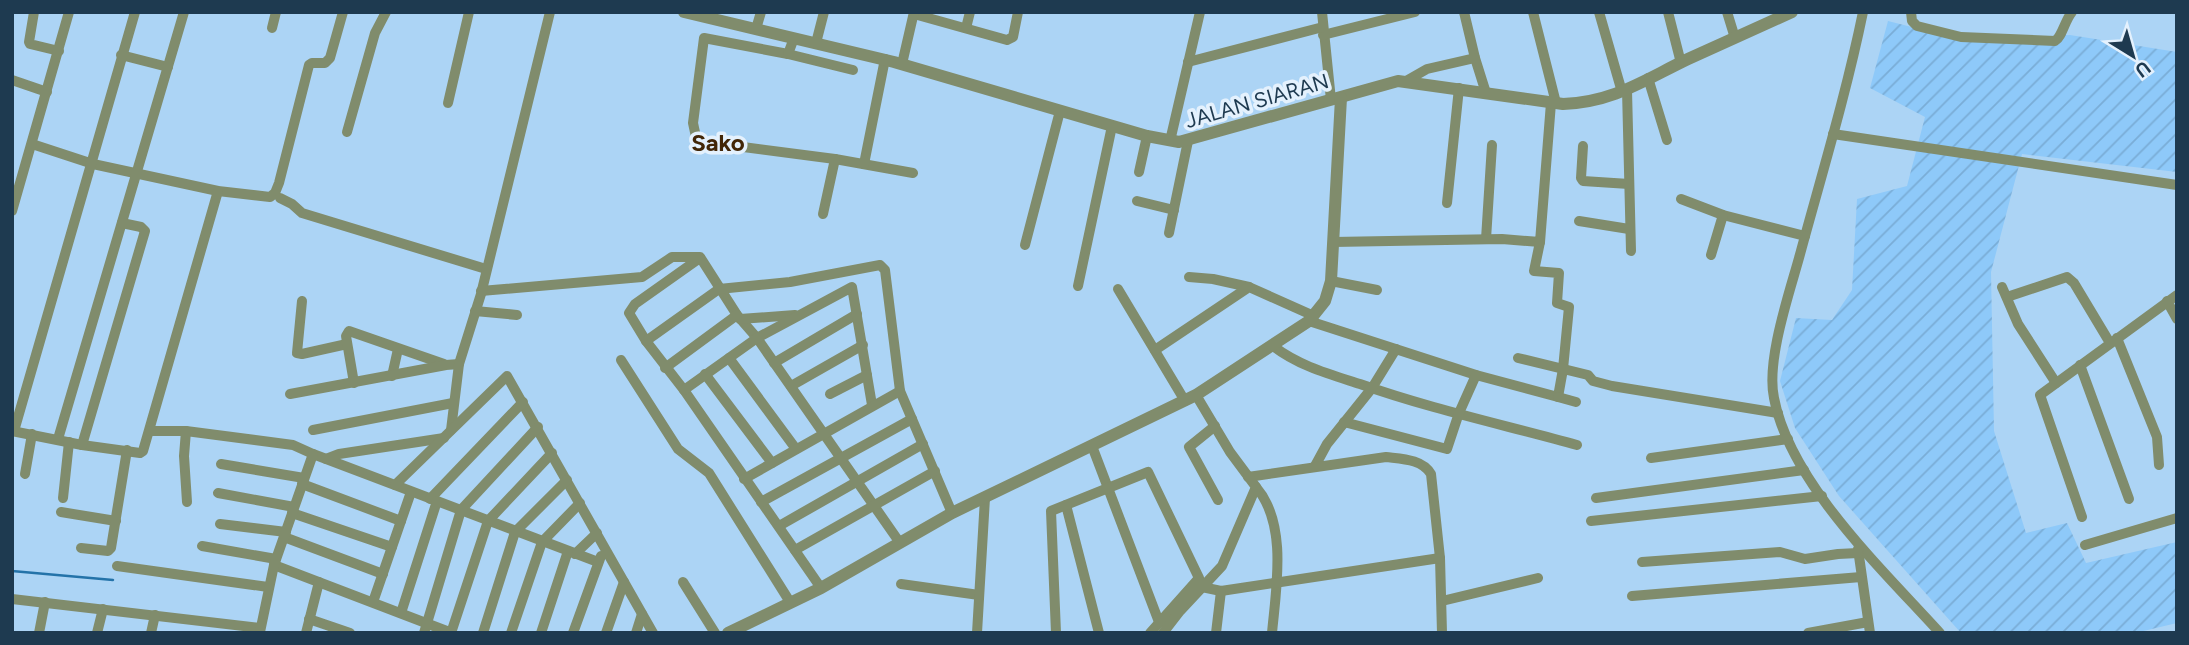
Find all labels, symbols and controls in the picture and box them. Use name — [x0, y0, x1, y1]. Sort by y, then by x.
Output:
north arrow — [2098, 21, 2168, 91]
text: U — [2131, 56, 2155, 82]
street label: JALAN SIARAN — [1182, 68, 1331, 133]
district label: Sako — [691, 128, 745, 157]

